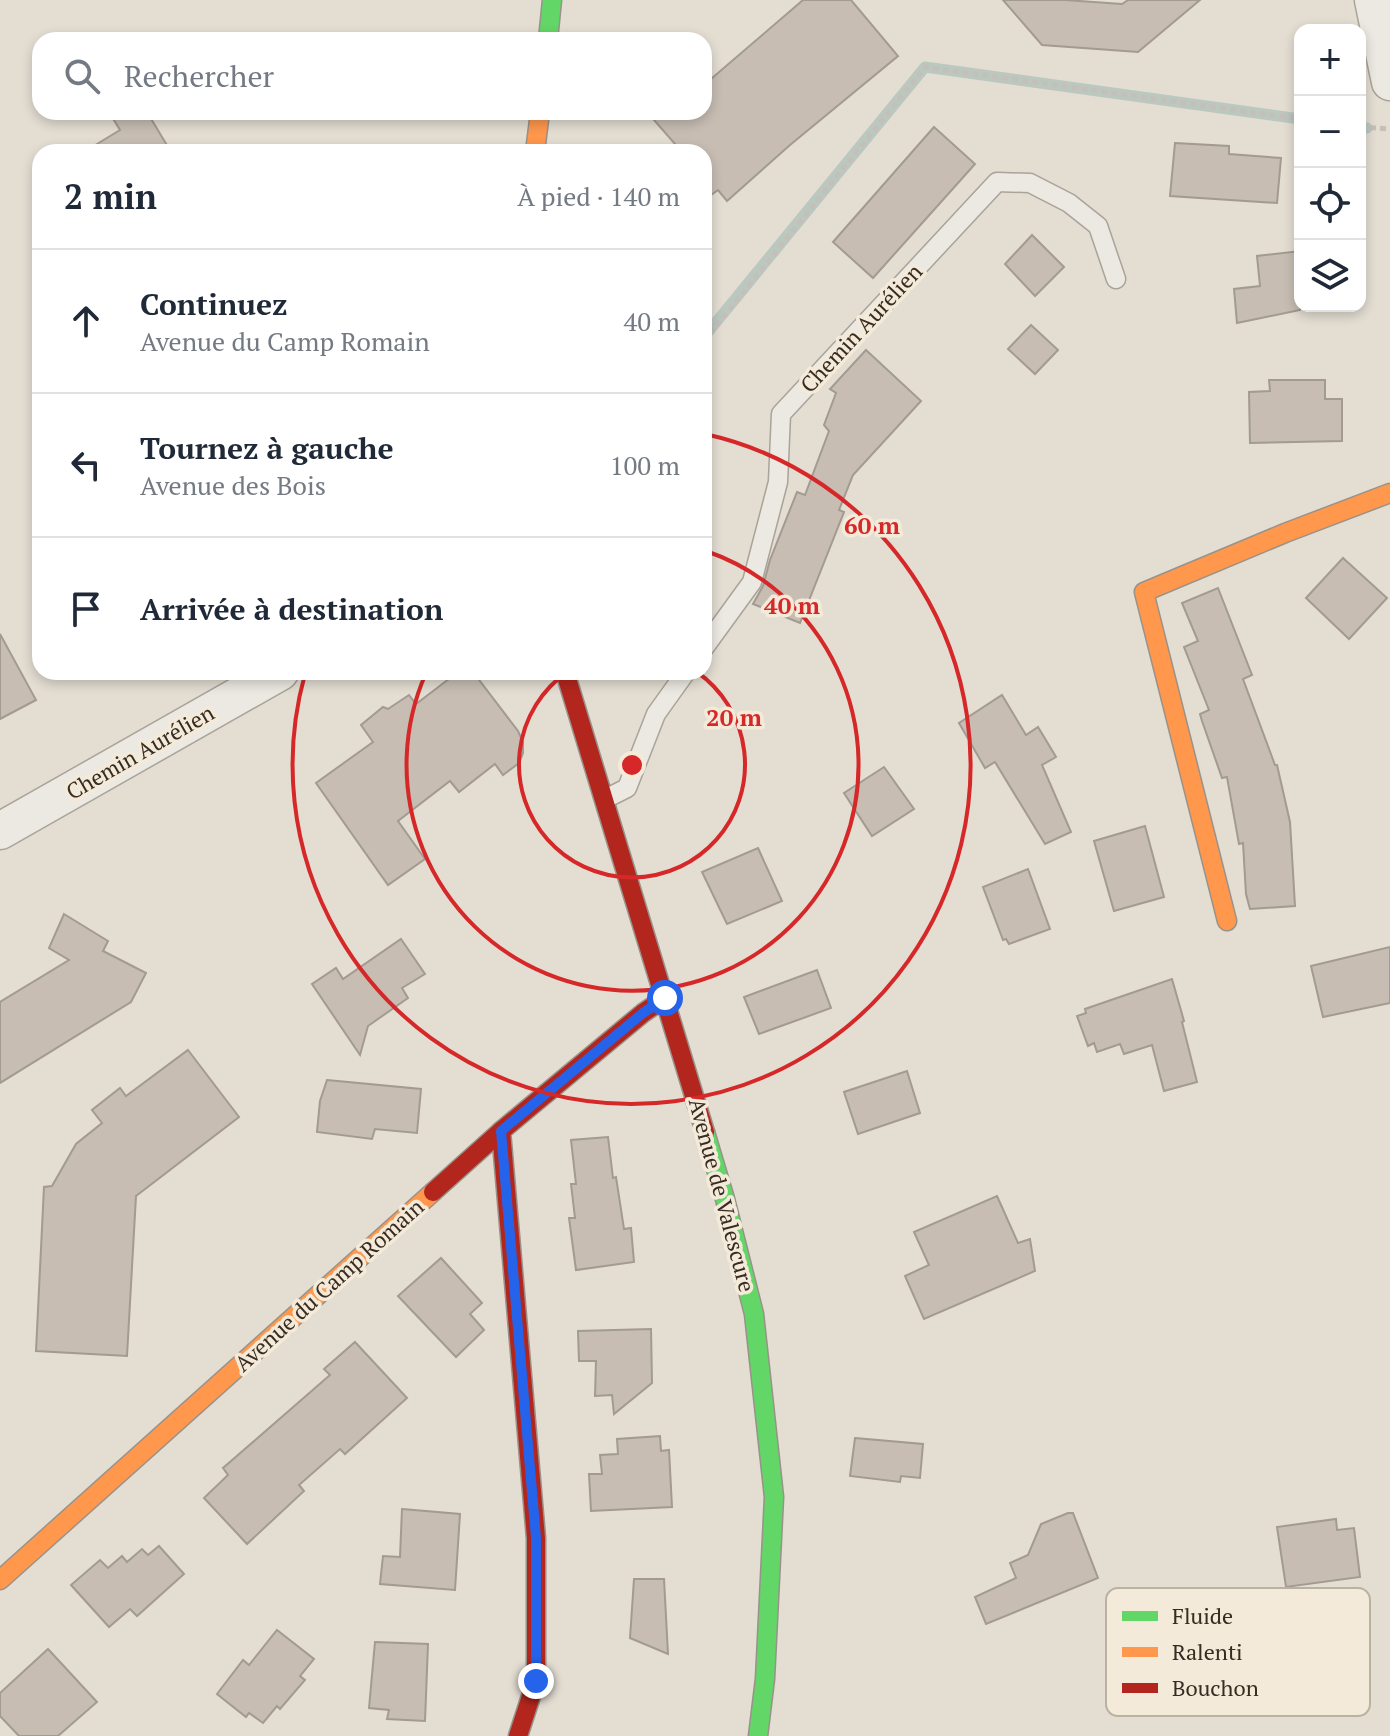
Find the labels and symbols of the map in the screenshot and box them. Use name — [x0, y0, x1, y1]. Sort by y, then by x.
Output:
street label: Chemin Aurélien — [793, 257, 928, 398]
text: 60 m — [844, 509, 900, 541]
text: 40 m — [764, 589, 820, 621]
street label: Chemin Aurélien — [60, 697, 219, 806]
text: 20 m — [706, 701, 762, 733]
centre of rings — [618, 751, 646, 779]
route start — [647, 980, 683, 1016]
street label: Avenue de Valescure — [683, 1095, 762, 1295]
street label: Avenue du Camp Romain — [228, 1192, 429, 1377]
legend — [1106, 1588, 1370, 1716]
text: Fluide — [1172, 1601, 1233, 1630]
text: Ralenti — [1172, 1637, 1243, 1666]
route end — [518, 1663, 554, 1699]
text: Bouchon — [1172, 1673, 1259, 1702]

